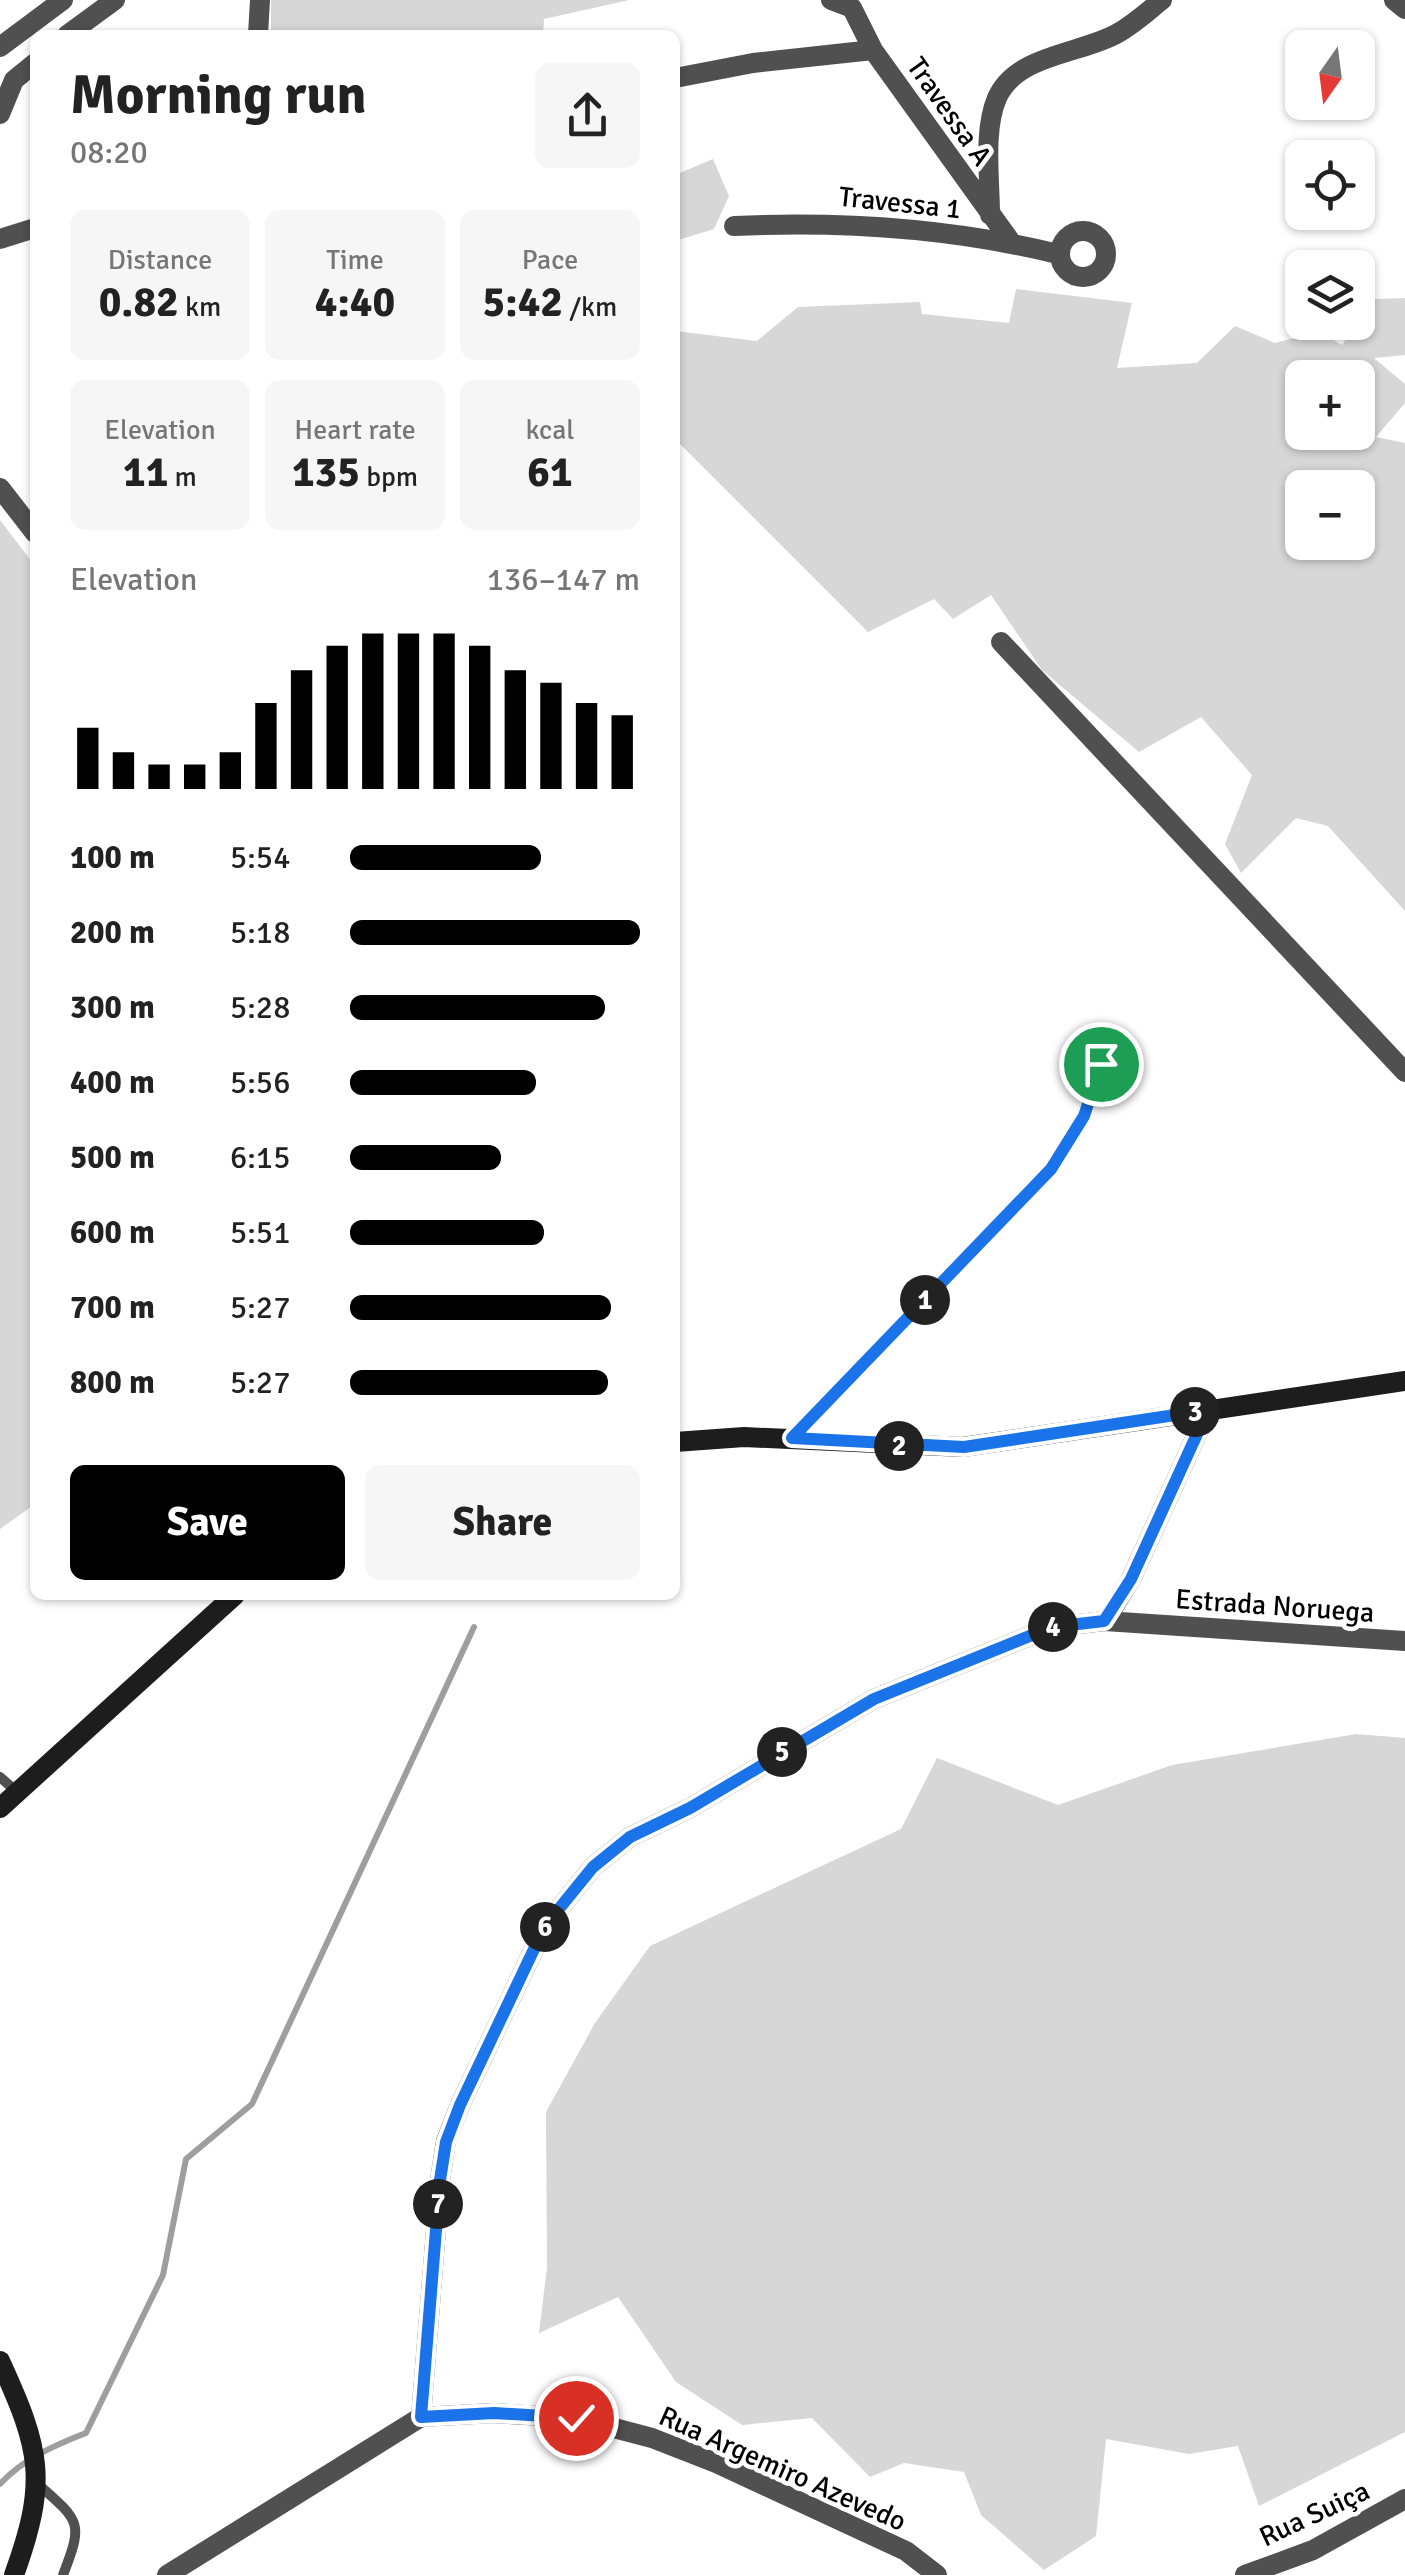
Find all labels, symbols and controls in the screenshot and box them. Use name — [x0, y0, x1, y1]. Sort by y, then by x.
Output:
north arrow — [1285, 30, 1375, 120]
map controls — [1285, 30, 1375, 560]
street label: Travessa A — [900, 51, 999, 172]
text: Morning run — [70, 61, 367, 129]
button: share — [535, 63, 640, 168]
text: 08:20 — [70, 133, 148, 172]
button: locate — [1285, 140, 1375, 230]
street label: Travessa 1 — [837, 180, 963, 226]
text: Distance — [108, 243, 212, 277]
text: Time — [326, 243, 384, 277]
text: Pace — [522, 243, 578, 277]
button: layers — [1285, 250, 1375, 340]
text: 0.82 — [99, 277, 179, 328]
text: 4:40 — [315, 277, 395, 328]
text: 5:42 — [483, 277, 563, 328]
text: km — [179, 290, 221, 324]
text: /km — [563, 290, 617, 324]
button: + — [1285, 360, 1375, 450]
text: Elevation — [104, 413, 216, 447]
text: Heart rate — [294, 413, 416, 447]
text: kcal — [525, 413, 575, 447]
text: 11 — [123, 447, 168, 498]
text: 135 — [292, 447, 360, 498]
text: 61 — [527, 447, 573, 498]
text: m — [168, 460, 197, 494]
text: bpm — [360, 460, 418, 494]
button: − — [1285, 470, 1375, 560]
text: Elevation — [70, 560, 197, 599]
text: 136–147 m — [487, 560, 640, 599]
text: 100 m — [70, 838, 155, 877]
text: 5:54 — [230, 838, 290, 877]
text: 200 m — [70, 913, 155, 952]
text: 5:18 — [230, 913, 290, 952]
text: 300 m — [70, 988, 155, 1027]
text: 5:28 — [230, 988, 290, 1027]
pin — [1059, 1022, 1144, 1107]
icon: arrive — [1074, 1037, 1129, 1092]
text: 400 m — [70, 1063, 155, 1102]
text: 5:56 — [230, 1063, 290, 1102]
text: 500 m — [70, 1138, 155, 1177]
text: 6:15 — [230, 1138, 290, 1177]
text: 600 m — [70, 1213, 155, 1252]
text: 5:51 — [230, 1213, 290, 1252]
pin: 1 — [900, 1275, 950, 1325]
text: 1 — [917, 1283, 933, 1317]
text: 700 m — [70, 1288, 155, 1327]
text: 5:27 — [230, 1288, 290, 1327]
text: 800 m — [70, 1363, 155, 1402]
text: 5:27 — [230, 1363, 290, 1402]
pin: 3 — [1170, 1387, 1220, 1437]
text: 3 — [1187, 1395, 1203, 1429]
pin: 2 — [874, 1421, 924, 1471]
text: 2 — [891, 1429, 907, 1463]
button: Save — [70, 1465, 345, 1580]
button: Share — [365, 1465, 640, 1580]
street label: Estrada Noruega — [1174, 1582, 1376, 1630]
pin: 4 — [1028, 1602, 1078, 1652]
text: 4 — [1045, 1610, 1061, 1644]
pin: 5 — [757, 1727, 807, 1777]
text: 5 — [774, 1735, 790, 1769]
pin: 6 — [520, 1902, 570, 1952]
text: 6 — [537, 1910, 553, 1944]
pin: 7 — [413, 2179, 463, 2229]
text: 7 — [430, 2187, 446, 2221]
pin — [534, 2376, 619, 2461]
icon: check — [549, 2391, 604, 2446]
street label: Rua Argemiro Azevedo — [654, 2399, 911, 2539]
street label: Rua Suiça — [1254, 2474, 1375, 2554]

